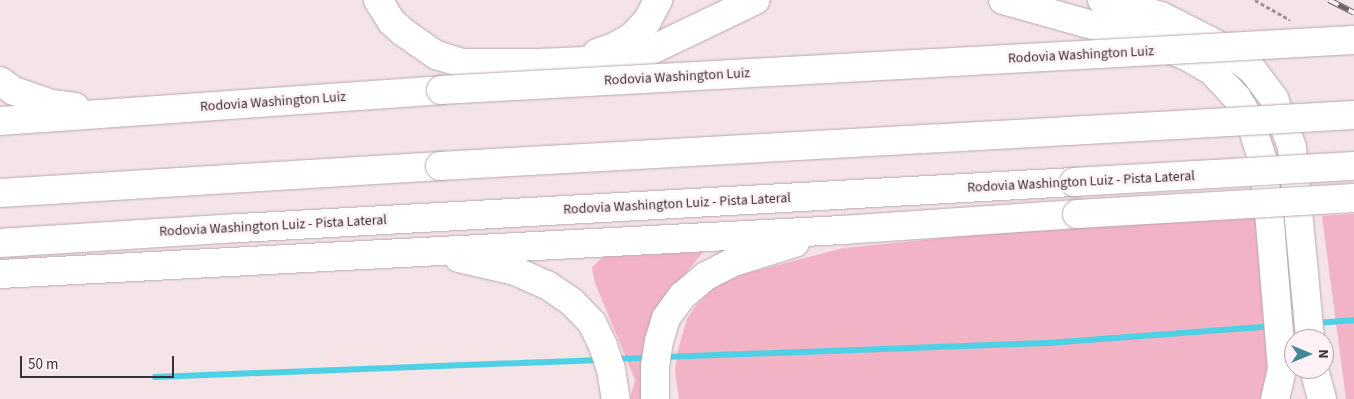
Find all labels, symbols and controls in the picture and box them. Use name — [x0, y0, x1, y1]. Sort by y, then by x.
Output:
street label: Rodovia Washington Luiz — [1008, 43, 1154, 67]
street label: Rodovia Washington Luiz — [604, 65, 750, 89]
street label: Rodovia Washington Luiz — [199, 89, 347, 115]
street label: Rodovia Washington Luiz - Pista Lateral — [967, 168, 1195, 196]
street label: Rodovia Washington Luiz - Pista Lateral — [563, 190, 791, 218]
street label: Rodovia Washington Luiz - Pista Lateral — [159, 212, 387, 240]
north arrow — [1284, 329, 1334, 379]
scale bar — [22, 346, 176, 378]
text: N — [1313, 349, 1333, 359]
text: 50 m — [28, 354, 58, 375]

